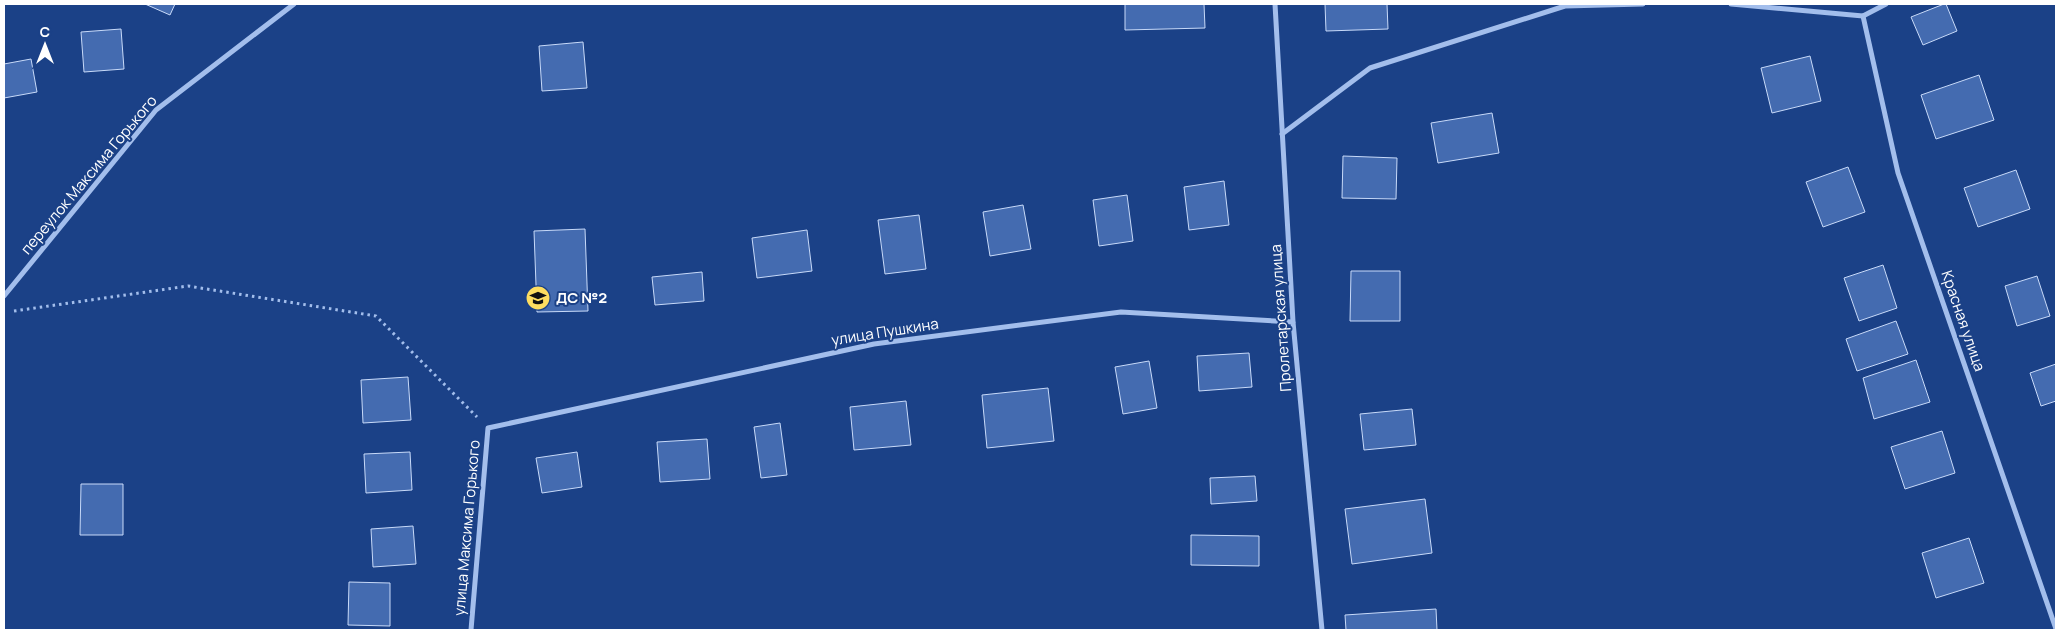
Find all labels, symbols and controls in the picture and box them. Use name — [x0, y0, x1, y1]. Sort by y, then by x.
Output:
north arrow — [20, 20, 70, 70]
text: С — [40, 22, 50, 41]
street label: переулок Максима Горького — [16, 91, 162, 259]
street label: Пролетарская улица — [1265, 244, 1296, 392]
street label: Красная улица — [1936, 268, 1991, 374]
school or university icon: ДС №2 — [525, 285, 551, 311]
place label: ДС №2 — [556, 287, 607, 308]
street label: улица Пушкина — [830, 313, 940, 350]
street label: улица Максима Горького — [448, 439, 485, 617]

